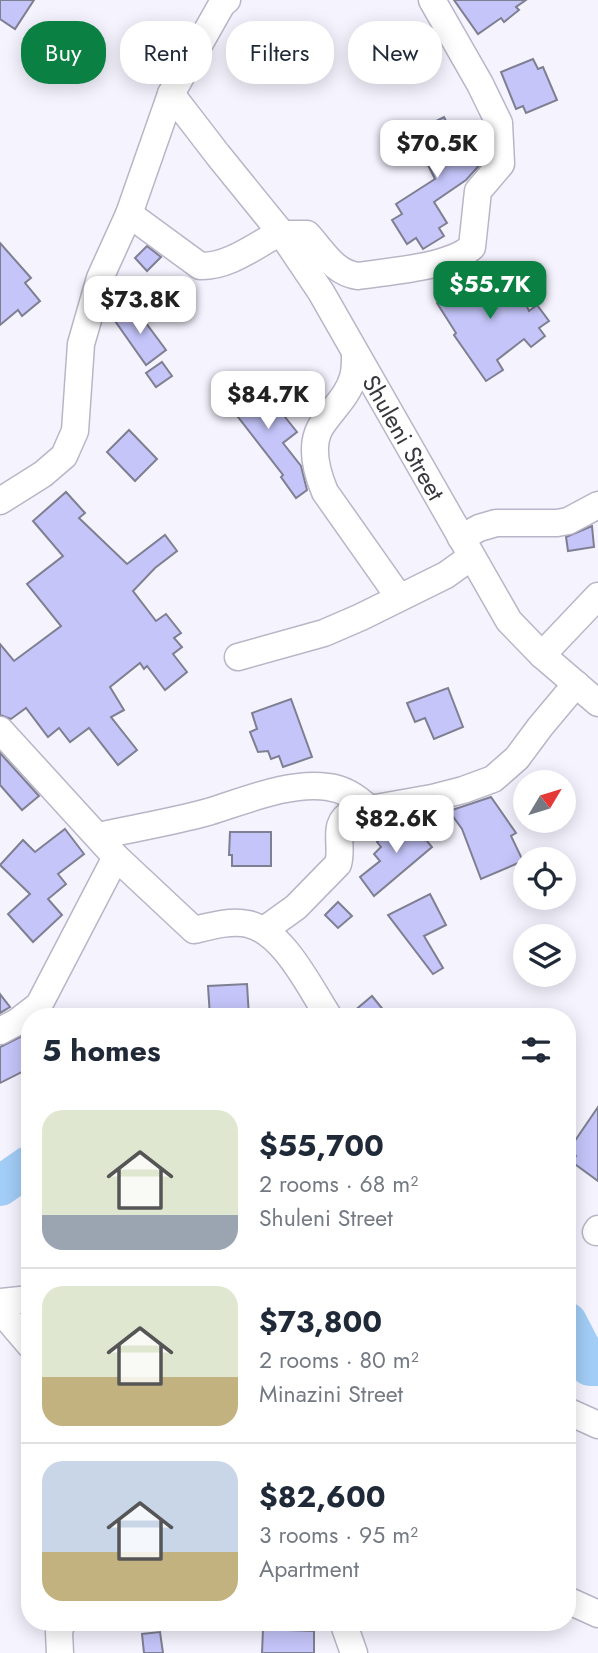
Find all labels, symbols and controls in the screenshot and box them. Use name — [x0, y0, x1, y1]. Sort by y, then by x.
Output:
chip: Buy — [21, 21, 106, 84]
chip: Rent — [120, 21, 212, 84]
chip: Filters — [226, 21, 334, 84]
chip: New — [348, 21, 442, 84]
pin: $70.5K — [380, 120, 494, 180]
text: $70.5K — [396, 126, 478, 160]
pin: $55.7K — [433, 262, 547, 321]
text: $55.7K — [449, 267, 531, 301]
pin: $73.8K — [83, 276, 197, 336]
text: $73.8K — [100, 282, 180, 316]
street label: Shuleni Street — [354, 368, 454, 507]
pin: $84.7K — [211, 372, 325, 431]
text: $84.7K — [227, 377, 309, 411]
north arrow — [513, 770, 576, 833]
map controls — [513, 770, 576, 987]
pin: $82.6K — [339, 796, 453, 855]
text: $82.6K — [355, 801, 437, 835]
button: locate — [513, 847, 576, 910]
button: layers — [513, 924, 576, 987]
text: 5 homes — [42, 1029, 161, 1072]
icon: filters — [517, 1031, 555, 1069]
text: $55,700 — [259, 1124, 384, 1167]
icon: home — [98, 1138, 182, 1222]
text: 2 rooms · 68 m² — [259, 1167, 418, 1201]
text: Shuleni Street — [259, 1201, 393, 1235]
text: $73,800 — [259, 1300, 382, 1343]
icon: home — [98, 1314, 182, 1398]
text: 2 rooms · 80 m² — [259, 1343, 419, 1377]
text: Minazini Street — [259, 1377, 403, 1411]
text: $82,600 — [259, 1475, 386, 1518]
icon: home — [98, 1489, 182, 1573]
text: 3 rooms · 95 m² — [259, 1518, 418, 1552]
text: Apartment — [259, 1552, 359, 1586]

